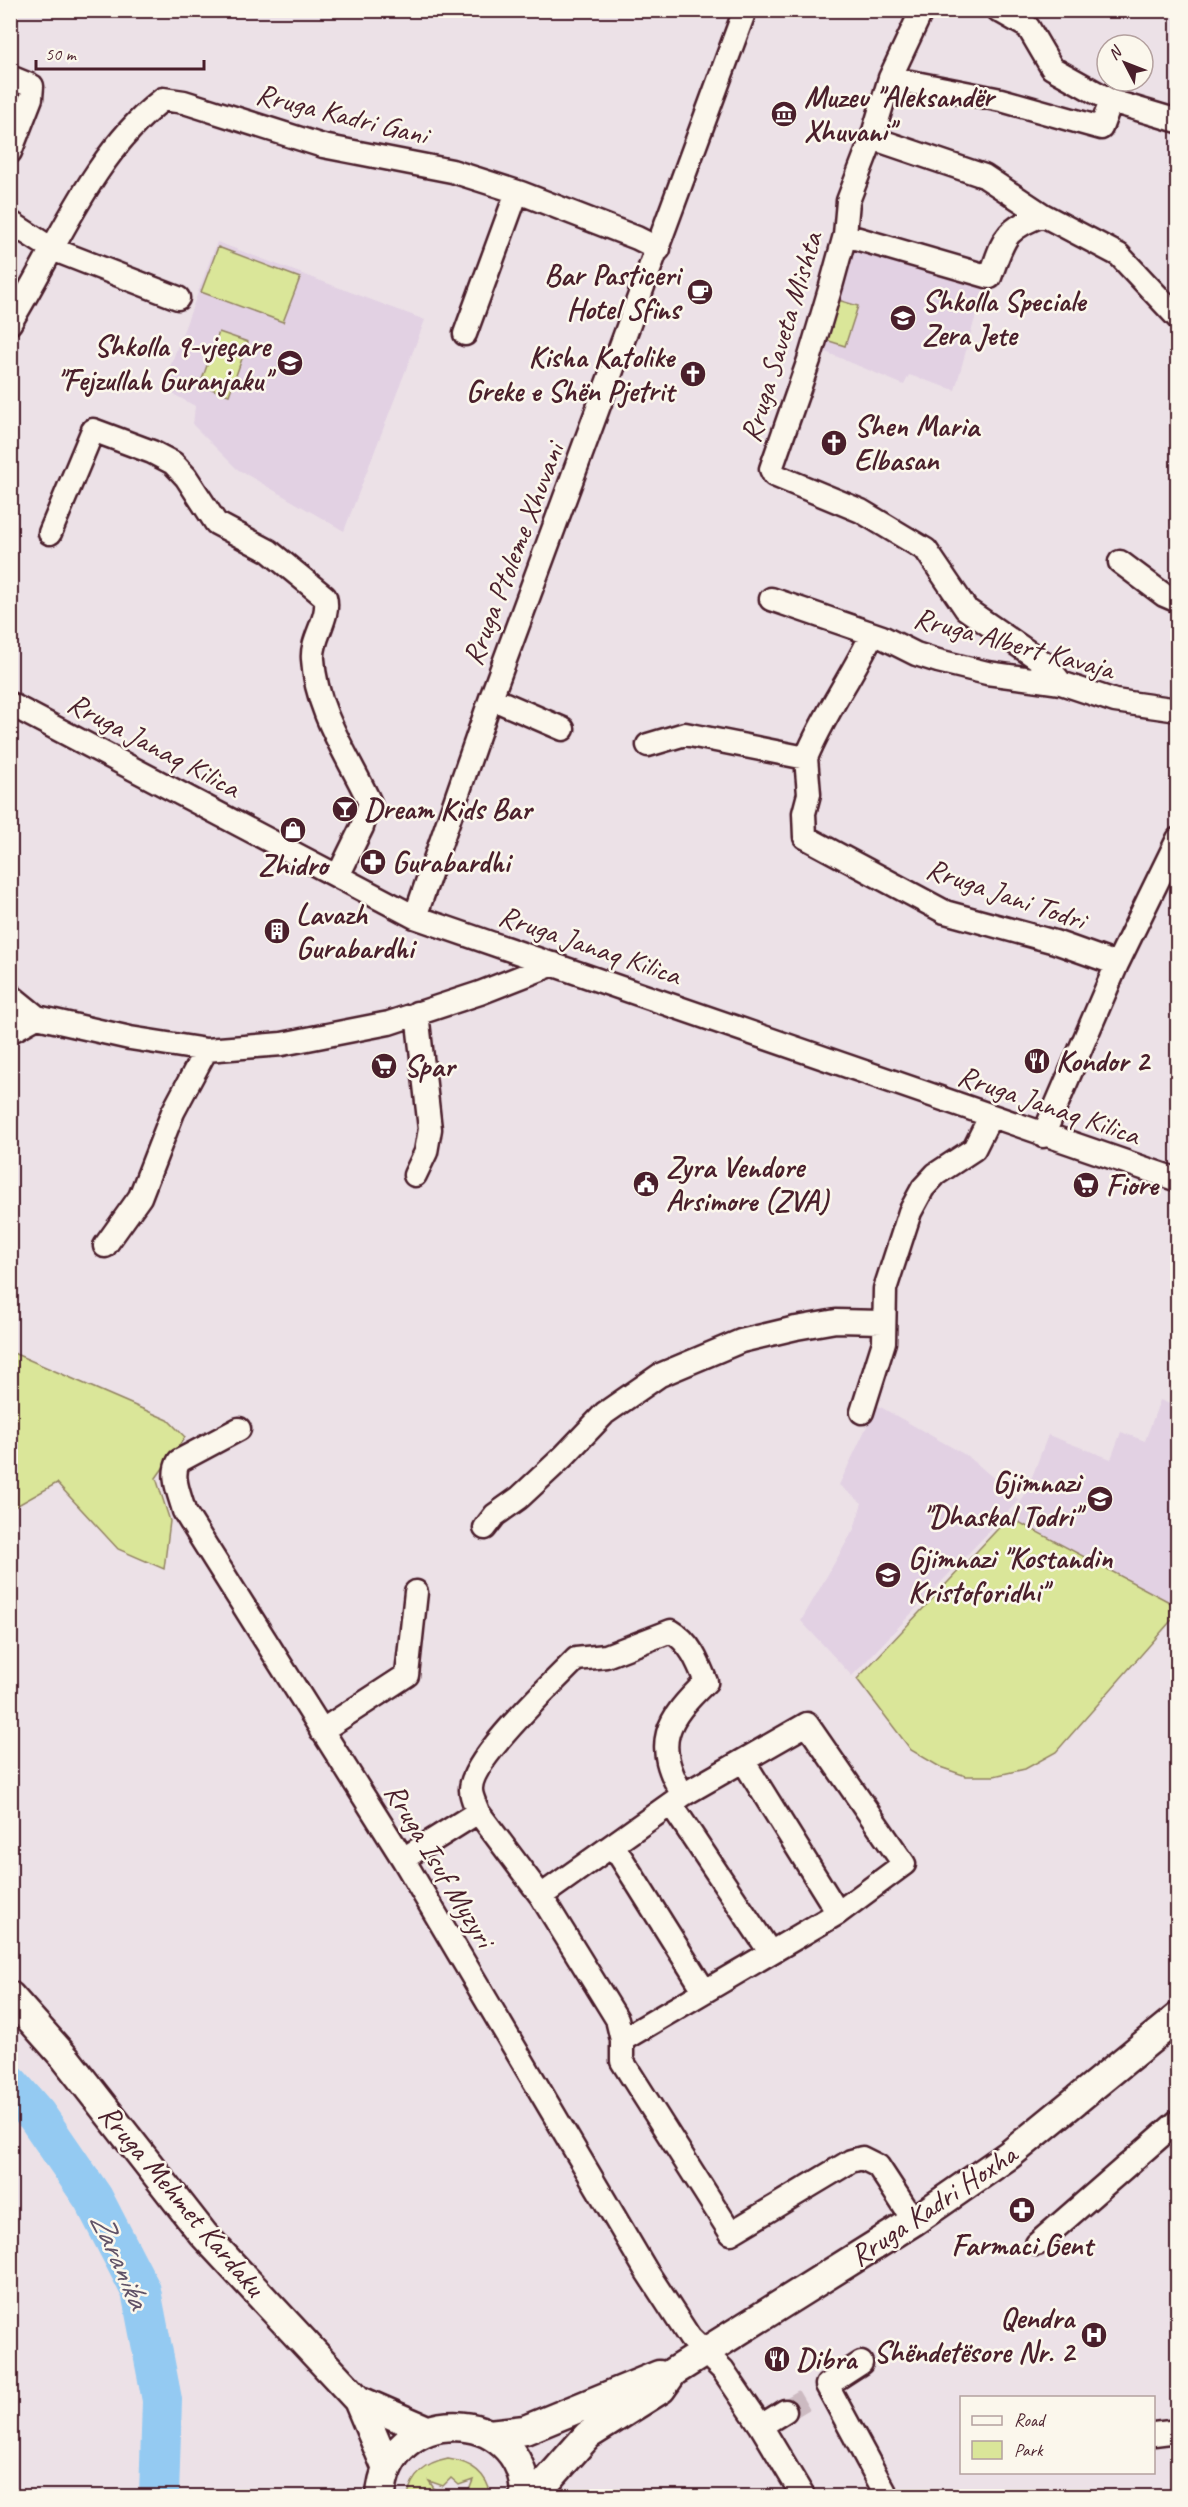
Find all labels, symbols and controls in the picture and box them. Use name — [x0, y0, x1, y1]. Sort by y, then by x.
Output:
scale bar — [36, 33, 204, 71]
north arrow — [1095, 33, 1155, 93]
text: N — [1104, 41, 1127, 64]
text: 50 m — [45, 43, 78, 65]
street label: Rruga Kadri Gani — [252, 74, 435, 154]
place label: Muzeu "Aleksandër Xhuvani" — [804, 78, 997, 150]
museum icon: Muzeu "Aleksandër Xhuvani" — [769, 99, 799, 129]
street label: Rruga Saveta Mishta — [731, 226, 832, 447]
place label: Bar Pasticeri Hotel Sfins — [544, 256, 684, 328]
cafe icon: Bar Pasticeri Hotel Sfins — [685, 277, 715, 307]
place label: Shkolla Speciale Zera Jete — [922, 282, 1087, 354]
school or university icon: Shkolla Speciale Zera Jete — [888, 303, 918, 333]
place label: Shkolla 9-vjeçare "Fejzullah Guranjaku" — [57, 327, 277, 399]
place label: Kisha Katolike Greke e Shën Pjetrit — [466, 338, 677, 410]
school or university icon: Shkolla 9-vjeçare "Fejzullah Guranjaku" — [275, 348, 305, 378]
church icon: Kisha Katolike Greke e Shën Pjetrit — [678, 359, 708, 389]
place label: Shen Maria Elbasan — [854, 407, 982, 479]
church icon: Shen Maria Elbasan — [819, 428, 849, 458]
street label: Rruga Ptoleme Xhuvani — [453, 434, 574, 670]
street label: Rruga Albert Kavaja — [910, 598, 1121, 689]
street label: Rruga Janaq Kilica — [61, 684, 248, 807]
place label: Dream Kids Bar — [364, 790, 534, 828]
bar icon: Dream Kids Bar — [330, 794, 360, 824]
shop icon: Zhidro — [278, 815, 308, 845]
place label: Gurabardhi — [392, 843, 514, 881]
place label: Zhidro — [258, 846, 331, 884]
pharmacy icon: Gurabardhi — [358, 847, 388, 877]
street label: Rruga Jani Todri — [922, 849, 1094, 940]
place label: Lavazh Gurabardhi — [296, 895, 418, 967]
street label: Rruga Janaq Kilica — [494, 896, 688, 994]
building icon: Lavazh Gurabardhi — [262, 916, 292, 946]
place label: Kondor 2 — [1056, 1042, 1151, 1080]
restaurant icon: Kondor 2 — [1022, 1046, 1052, 1076]
place label: Spar — [404, 1047, 458, 1085]
supermarket icon: Spar — [369, 1051, 399, 1081]
street label: Rruga Janaq Kilica — [953, 1056, 1147, 1154]
place label: Zyra Vendore Arsimore (ZVA) — [666, 1148, 830, 1220]
place label: Fiore — [1106, 1166, 1160, 1204]
public building icon: Zyra Vendore Arsimore (ZVA) — [631, 1169, 661, 1199]
supermarket icon: Fiore — [1071, 1170, 1101, 1200]
place label: Gjimnazi "Dhaskal Todri" — [923, 1463, 1087, 1535]
school or university icon: Gjimnazi "Dhaskal Todri" — [1085, 1484, 1115, 1514]
place label: Gjimnazi "Kostandin Kristoforidhi" — [908, 1539, 1114, 1611]
school or university icon: Gjimnazi "Kostandin Kristoforidhi" — [873, 1560, 903, 1590]
street label: Rruga Isuf Myzyri — [376, 1776, 506, 1957]
street label: Rruga Mehmet Kardaku — [91, 2096, 275, 2305]
street label: Rruga Kadri Hoxha — [842, 2134, 1026, 2275]
pharmacy icon: Farmaci Gent — [1007, 2195, 1037, 2225]
water label: Zaranika — [81, 2206, 160, 2317]
place label: Farmaci Gent — [951, 2226, 1096, 2264]
place label: Qendra Shëndetësore Nr. 2 — [874, 2299, 1077, 2371]
hospital icon: Qendra Shëndetësore Nr. 2 — [1079, 2320, 1109, 2350]
place label: Dibra — [796, 2340, 859, 2378]
restaurant icon: Dibra — [762, 2344, 792, 2374]
legend — [960, 2396, 1155, 2474]
text: Road — [1014, 2409, 1047, 2431]
text: Park — [1014, 2439, 1044, 2461]

